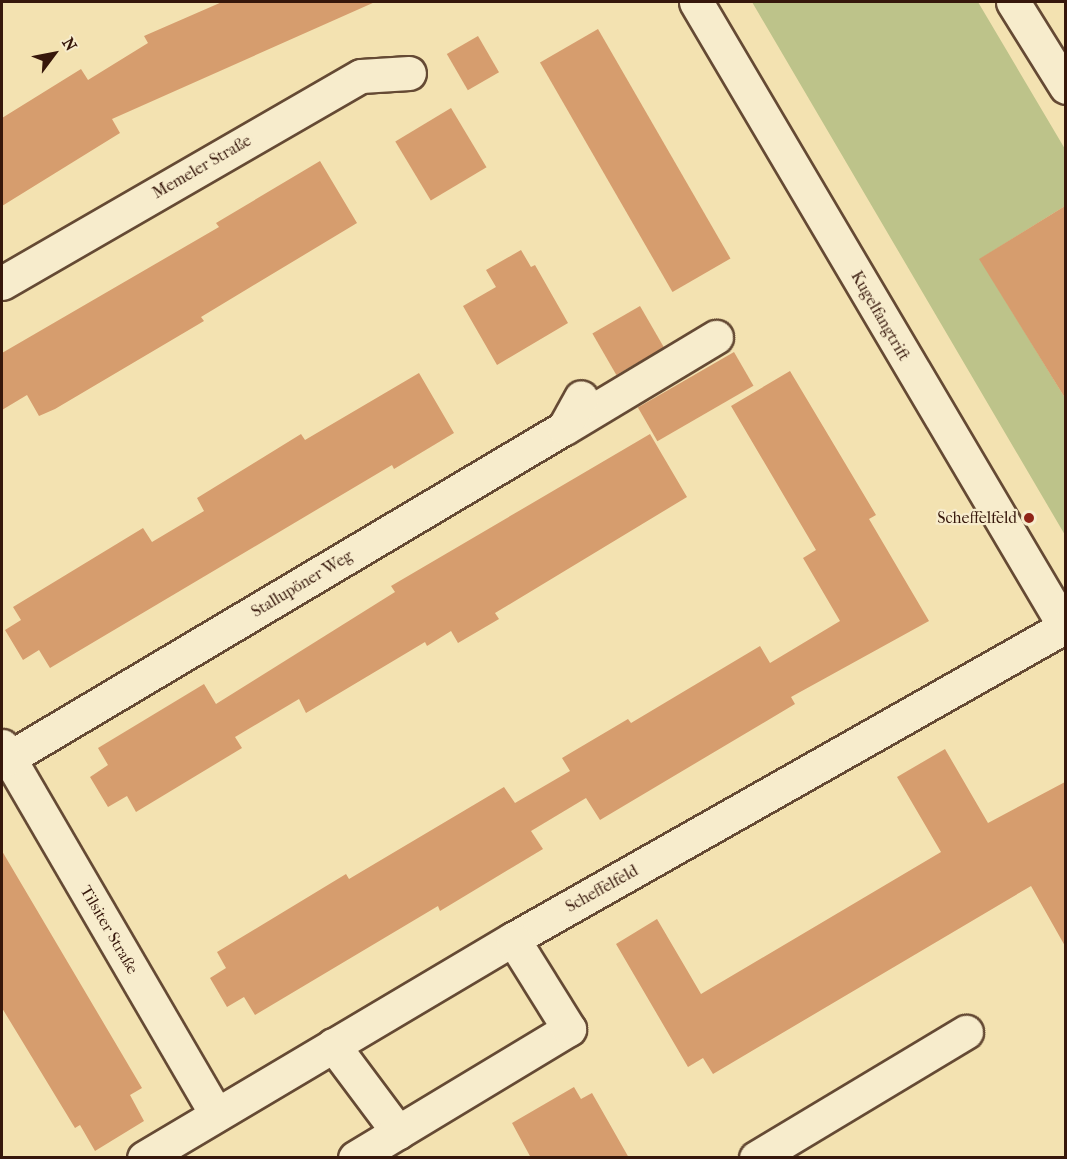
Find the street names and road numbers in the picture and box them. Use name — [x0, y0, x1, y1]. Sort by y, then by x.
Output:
street label: Memeler Straße — [149, 131, 255, 203]
street label: Kugelfangtrift — [847, 268, 913, 364]
street label: Stallupöner Weg — [248, 546, 356, 622]
street label: Scheffelfeld — [562, 861, 642, 917]
street label: Tilsiter Straße — [76, 882, 142, 978]

